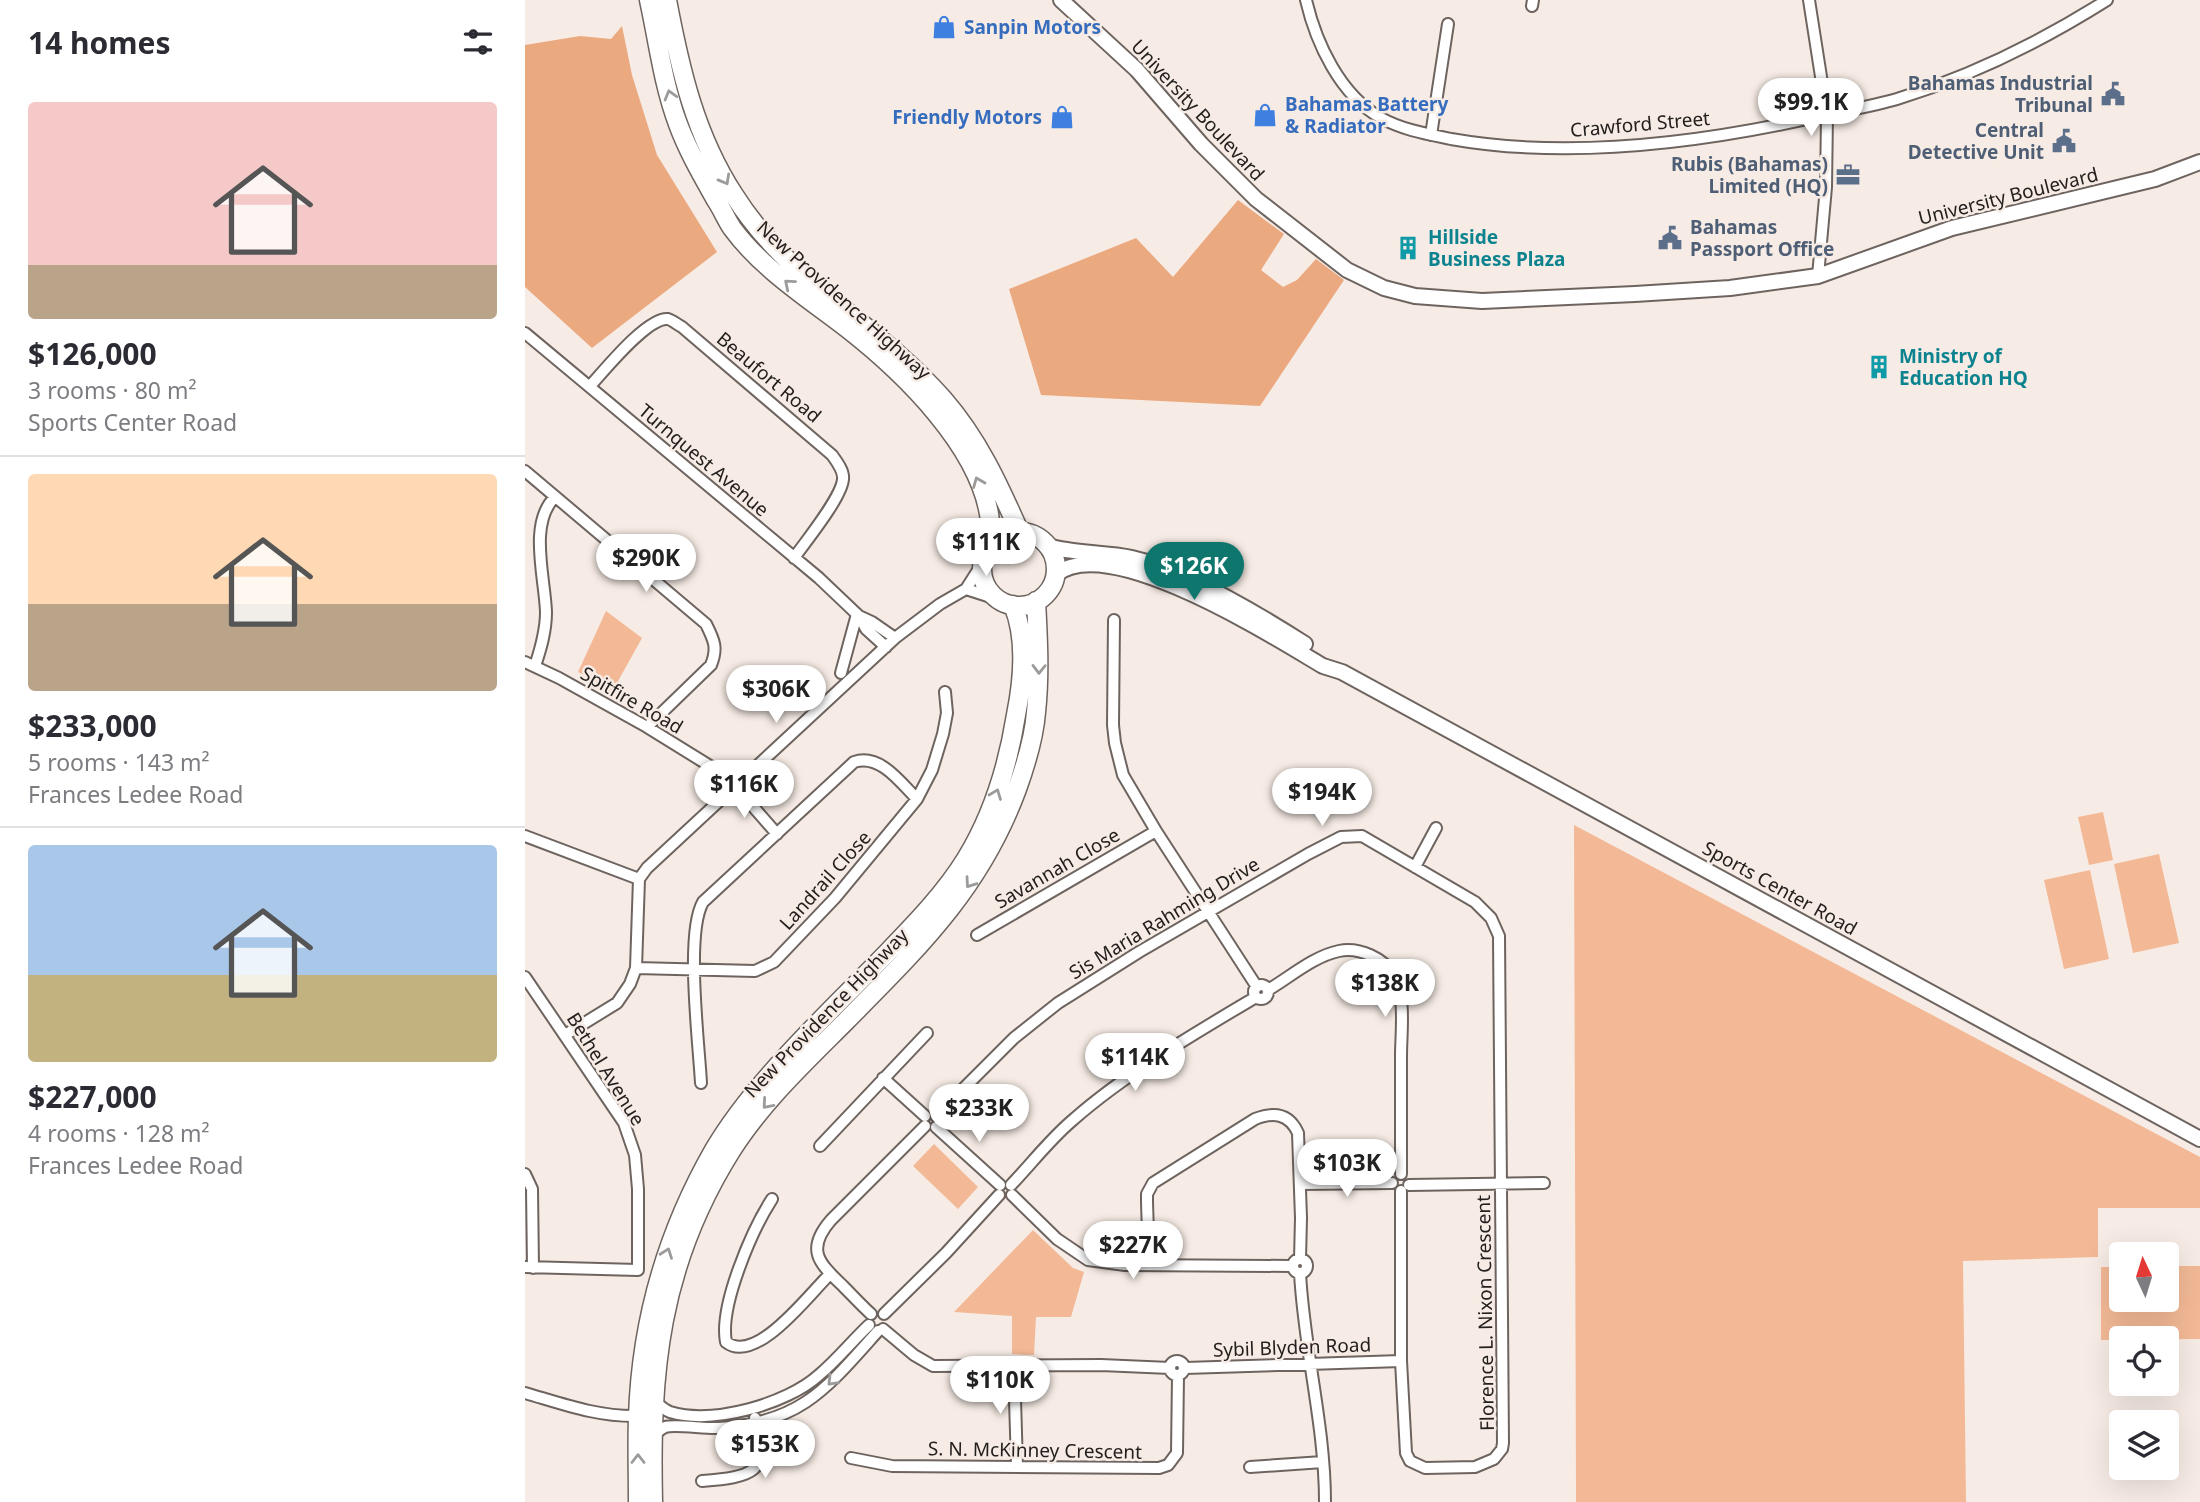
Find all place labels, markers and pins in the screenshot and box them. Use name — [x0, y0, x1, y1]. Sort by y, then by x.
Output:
shop icon: Sanpin Motors — [930, 13, 958, 41]
place label: Sanpin Motors — [964, 14, 1101, 40]
place label: Bahamas Industrial Tribunal — [1908, 70, 2093, 118]
pin: $99.1K — [1754, 78, 1868, 138]
public building icon: Bahamas Industrial Tribunal — [2099, 80, 2127, 108]
place label: Bahamas Battery & Radiator — [1285, 91, 1448, 139]
shop icon: Bahamas Battery & Radiator — [1251, 101, 1279, 129]
shop icon: Friendly Motors — [1048, 103, 1076, 131]
place label: Friendly Motors — [892, 104, 1042, 130]
place label: Central Detective Unit — [1908, 117, 2044, 165]
public building icon: Central Detective Unit — [2050, 127, 2078, 155]
place label: Rubis (Bahamas) Limited (HQ) — [1671, 151, 1828, 199]
office icon: Rubis (Bahamas) Limited (HQ) — [1834, 161, 1862, 189]
place label: Bahamas Passport Office — [1690, 214, 1834, 262]
place label: Hillside Business Plaza — [1428, 224, 1566, 272]
public building icon: Bahamas Passport Office — [1656, 224, 1684, 252]
building icon: Hillside Business Plaza — [1394, 234, 1422, 262]
place label: Ministry of Education HQ — [1899, 343, 2028, 391]
building icon: Ministry of Education HQ — [1865, 353, 1893, 381]
pin: $111K — [937, 518, 1035, 578]
pin: $290K — [597, 534, 695, 594]
pin: $126K — [1145, 542, 1243, 602]
pin: $306K — [727, 666, 825, 725]
pin: $116K — [695, 760, 793, 820]
pin: $194K — [1273, 768, 1371, 828]
pin: $138K — [1336, 960, 1434, 1019]
pin: $114K — [1086, 1034, 1184, 1093]
pin: $233K — [930, 1084, 1028, 1144]
pin: $103K — [1298, 1140, 1396, 1199]
pin: $227K — [1084, 1222, 1182, 1281]
pin: $110K — [951, 1356, 1049, 1416]
pin: $153K — [716, 1420, 814, 1480]

